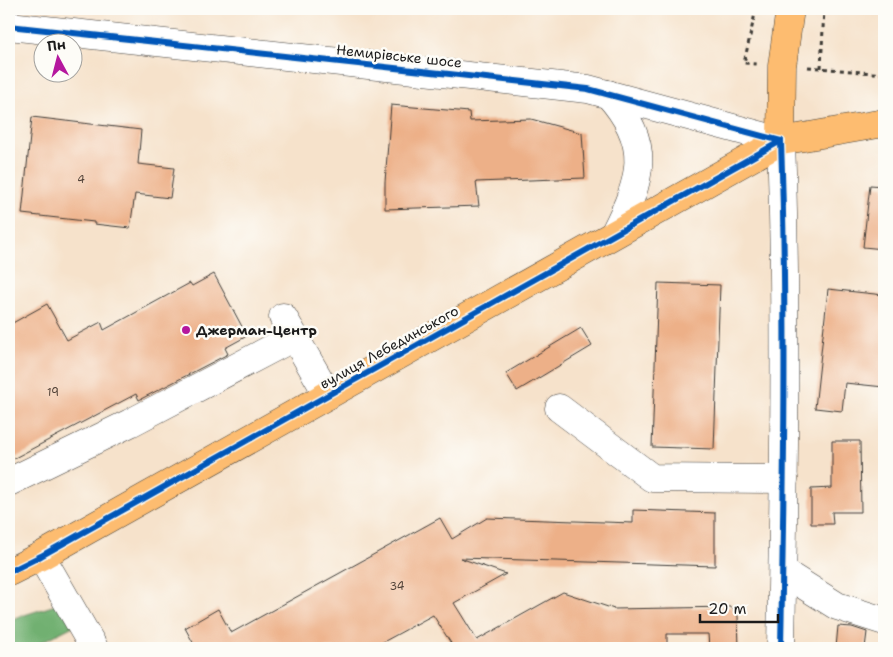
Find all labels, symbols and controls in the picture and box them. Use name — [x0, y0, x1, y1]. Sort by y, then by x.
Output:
north arrow — [32, 32, 82, 82]
text: Пн — [46, 35, 67, 55]
street label: Немирівське шосе — [335, 40, 463, 72]
house number: 4 — [77, 172, 85, 187]
street label: вулиця Лебединського — [316, 301, 462, 393]
place label: Джерман-Центр — [196, 321, 317, 339]
marker: Джерман-Центр — [180, 324, 192, 336]
house number: 19 — [47, 385, 59, 400]
house number: 34 — [390, 579, 405, 594]
scale bar — [700, 592, 778, 624]
text: 20 m — [708, 599, 747, 619]

